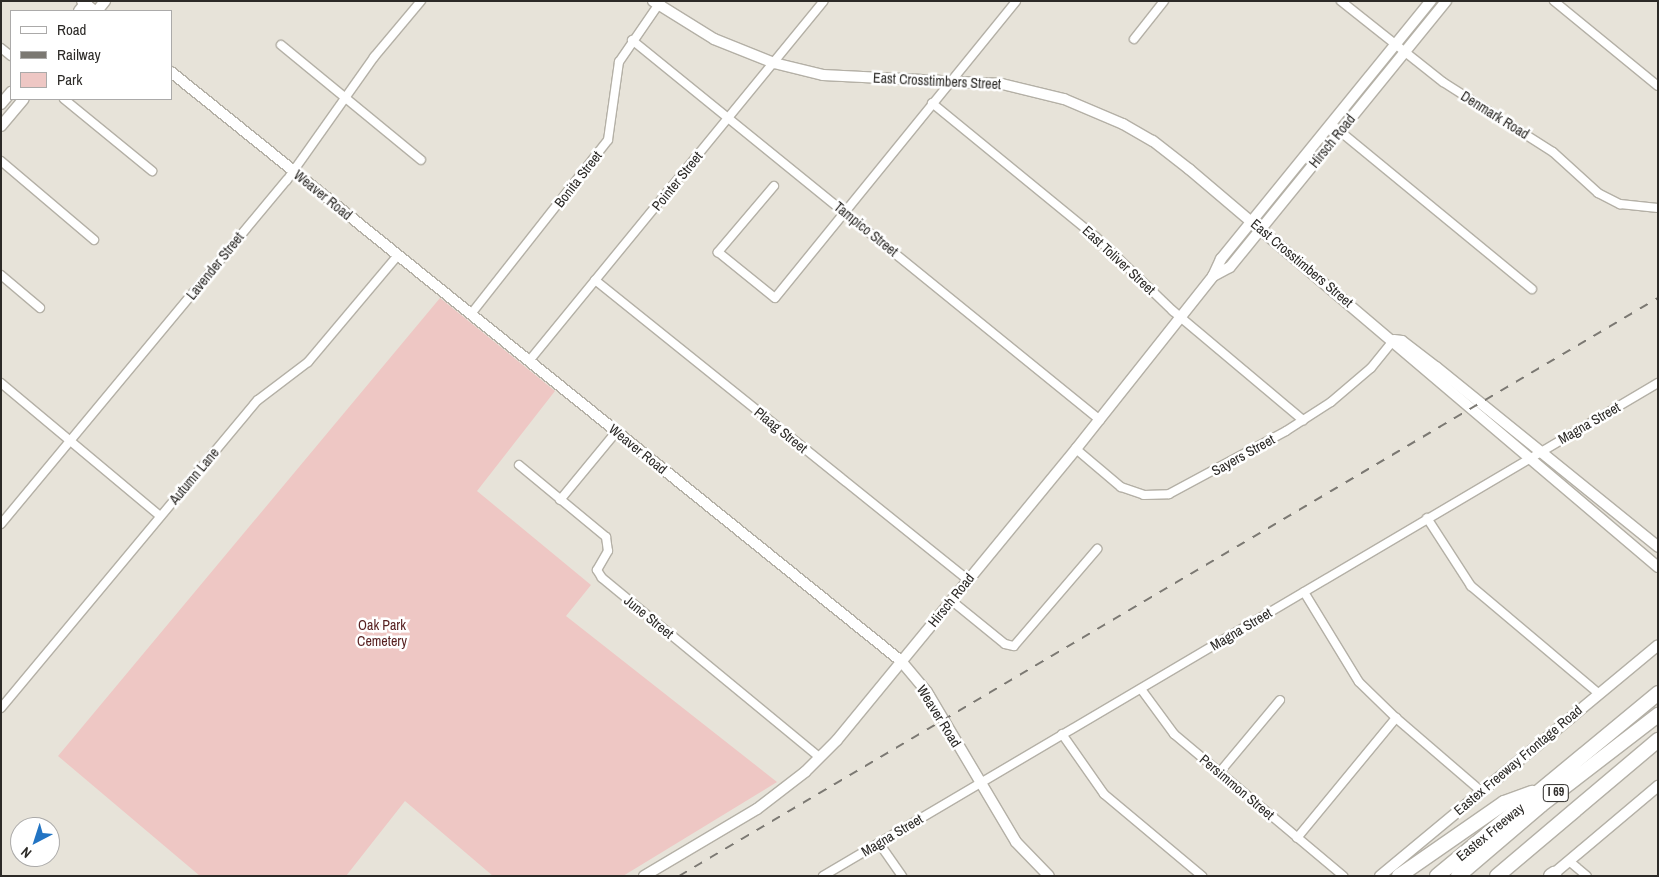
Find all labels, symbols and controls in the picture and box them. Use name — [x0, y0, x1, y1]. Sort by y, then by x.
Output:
legend — [10, 10, 172, 100]
text: Road — [57, 19, 86, 40]
text: Railway — [57, 44, 101, 65]
text: Park — [57, 69, 82, 90]
street label: East Crosstimbers Street — [873, 69, 1001, 93]
street label: Denmark Road — [1458, 87, 1532, 143]
street label: Hirsch Road — [1305, 111, 1359, 171]
street label: Bonita Street — [551, 147, 605, 211]
street label: Pointer Street — [648, 148, 706, 214]
street label: Weaver Road — [291, 166, 355, 224]
street label: Tampico Street — [831, 198, 901, 260]
street label: East Crosstimbers Street — [1247, 215, 1357, 311]
street label: East Toliver Street — [1079, 222, 1159, 298]
street label: Lavender Street — [183, 229, 247, 303]
street label: Magna Street — [1555, 398, 1623, 448]
street label: Plaag Street — [751, 404, 811, 456]
street label: Weaver Road — [606, 420, 670, 478]
street label: Sayers Street — [1209, 431, 1277, 479]
street label: Autumn Lane — [166, 444, 222, 508]
street label: Hirsch Road — [924, 570, 978, 630]
street label: June Street — [621, 592, 677, 642]
street label: Magna Street — [1207, 604, 1275, 654]
park label: Oak Park Cemetery — [357, 617, 407, 650]
street label: Weaver Road — [913, 682, 965, 750]
street label: Eastex Freeway Frontage Road — [1451, 701, 1585, 819]
street label: Persimmon Street — [1196, 751, 1278, 823]
road number: I 69 — [1542, 784, 1570, 802]
street label: Eastex Freeway — [1453, 800, 1527, 864]
street label: Magna Street — [858, 810, 926, 860]
north arrow — [10, 817, 60, 867]
text: N — [17, 843, 35, 862]

